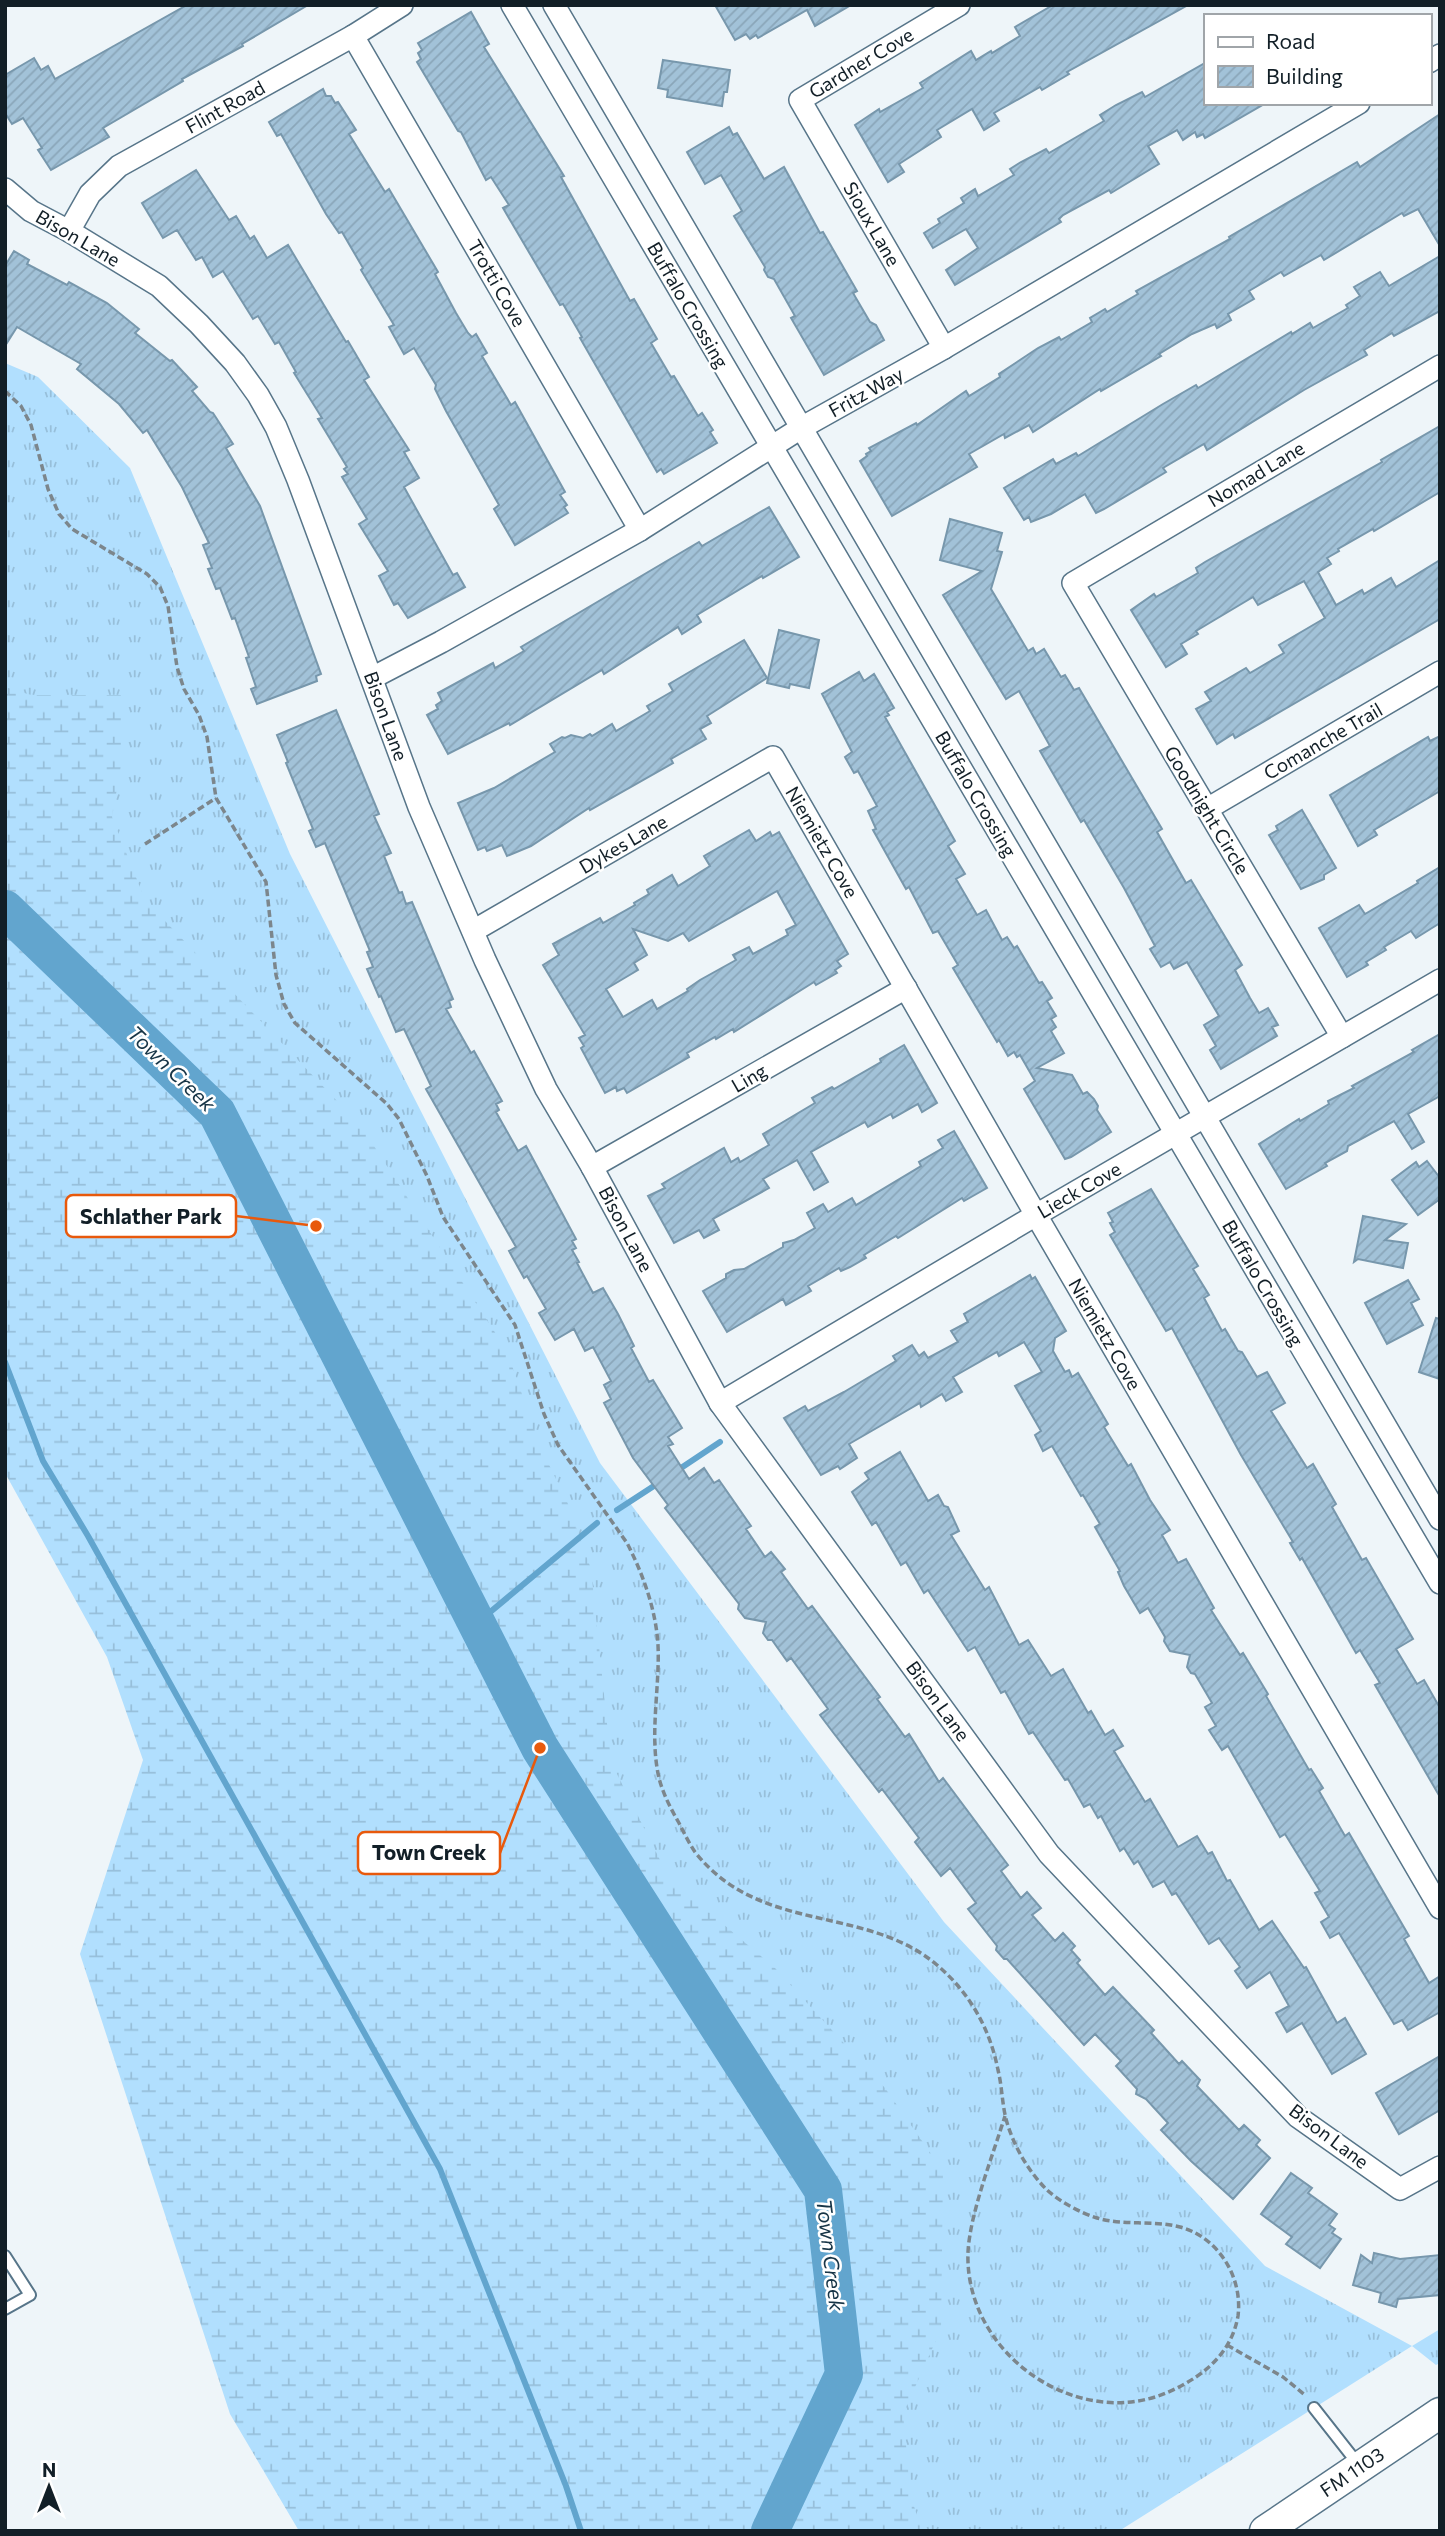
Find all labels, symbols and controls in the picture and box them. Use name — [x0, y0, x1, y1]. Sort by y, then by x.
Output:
legend — [1204, 14, 1431, 105]
street label: Gardner Cove — [804, 22, 917, 103]
text: Road — [1266, 28, 1315, 53]
text: Building — [1266, 63, 1343, 88]
street label: Flint Road — [181, 75, 269, 138]
street label: Sioux Lane — [839, 178, 906, 270]
street label: Bison Lane — [32, 204, 124, 271]
street label: Trotti Cove — [463, 235, 532, 330]
street label: Buffalo Crossing — [643, 238, 734, 372]
street label: Fritz Way — [824, 362, 907, 421]
street label: Nomad Lane — [1203, 436, 1308, 511]
street label: Bison Lane — [360, 668, 413, 764]
street label: Comanche Trail — [1259, 697, 1386, 784]
street label: Buffalo Crossing — [931, 727, 1022, 861]
street label: Goodnight Circle — [1160, 742, 1255, 878]
street label: Niemietz Cove — [781, 782, 864, 902]
street label: Dykes Lane — [575, 809, 671, 878]
water label: Town Creek — [123, 1020, 222, 1116]
street label: Ling — [727, 1058, 771, 1097]
street label: Lieck Cove — [1033, 1156, 1125, 1223]
street label: Bison Lane — [594, 1182, 659, 1275]
callout: Schlather Park — [66, 1195, 236, 1237]
text: Schlather Park — [80, 1203, 222, 1228]
street label: Buffalo Crossing — [1218, 1216, 1309, 1350]
street label: Niemietz Cove — [1064, 1274, 1147, 1394]
street label: Bison Lane — [902, 1656, 975, 1745]
callout: Town Creek — [358, 1832, 500, 1874]
text: Town Creek — [372, 1839, 486, 1864]
street label: Bison Lane — [1285, 2098, 1374, 2173]
water label: Town Creek — [812, 2197, 851, 2313]
street label: FM 1103 — [1315, 2442, 1388, 2501]
north arrow — [14, 2452, 84, 2522]
text: N — [42, 2458, 56, 2481]

